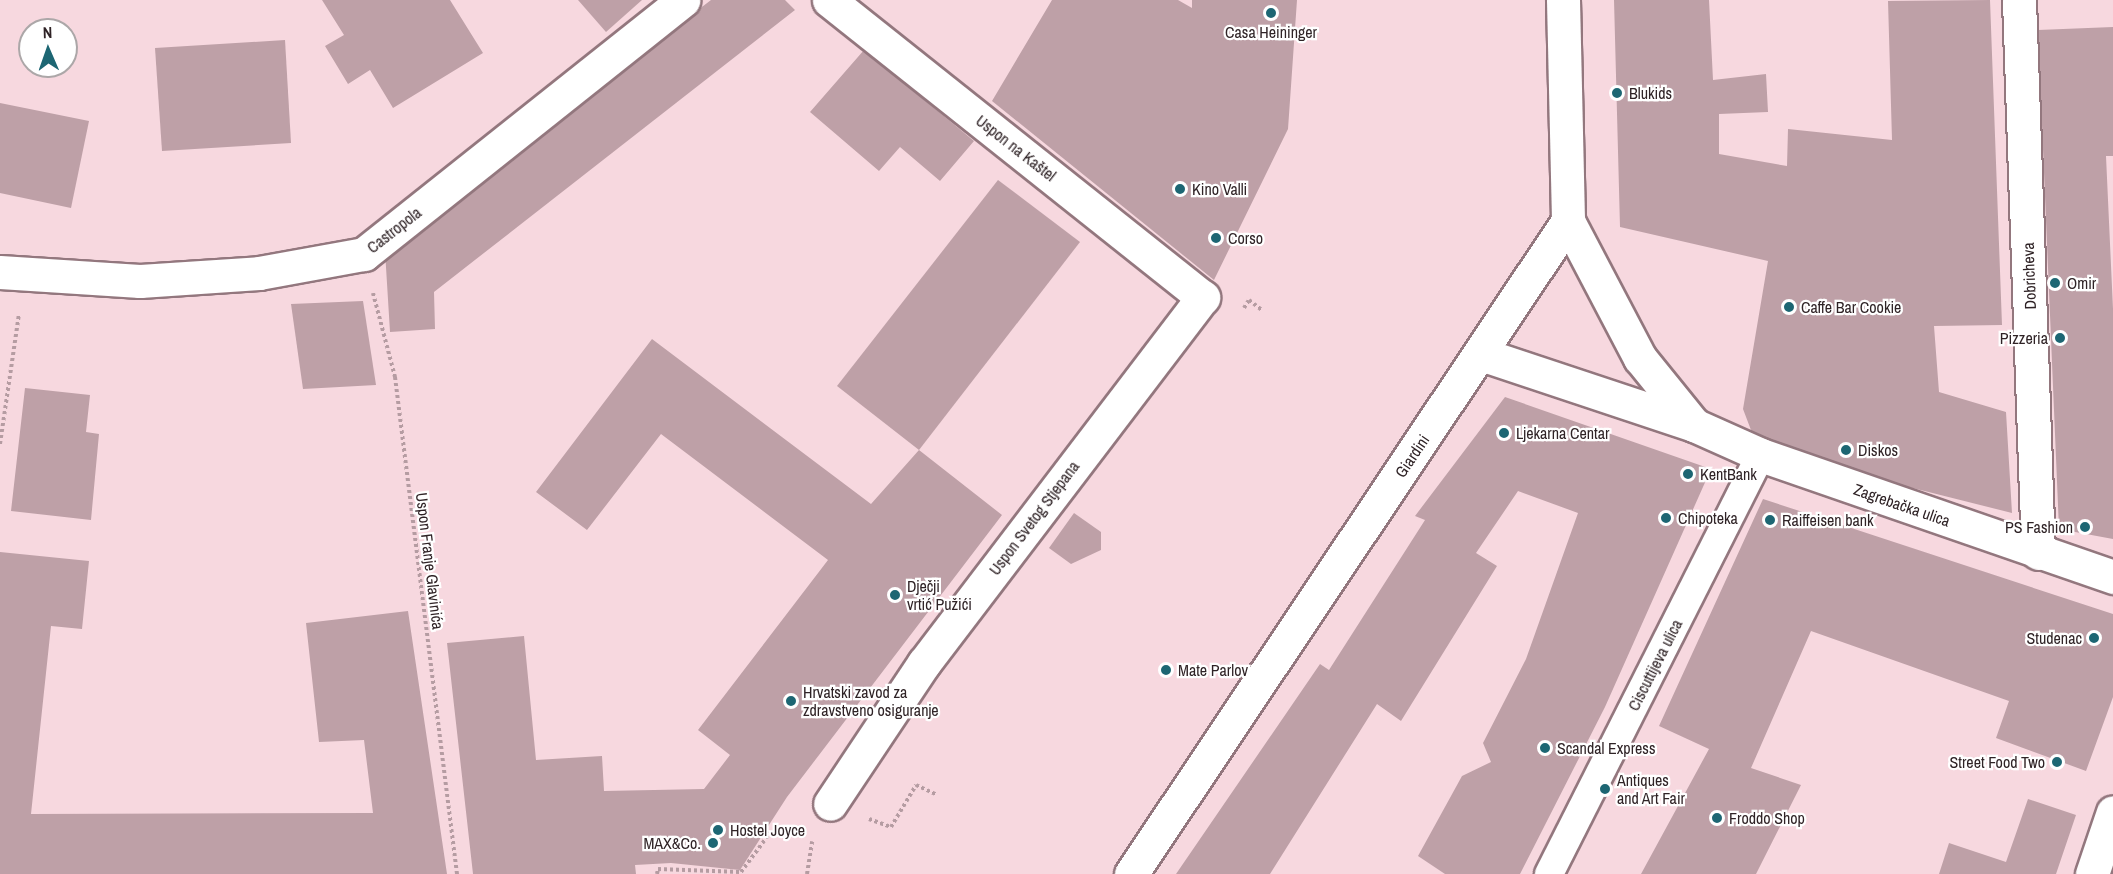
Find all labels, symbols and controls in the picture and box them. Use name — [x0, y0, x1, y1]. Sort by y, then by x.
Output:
marker: Casa Heininger — [1264, 6, 1278, 20]
north arrow — [18, 18, 78, 78]
text: N — [42, 21, 53, 43]
place label: Casa Heininger — [1225, 22, 1317, 42]
place label: Blukids — [1629, 83, 1672, 103]
marker: Blukids — [1610, 86, 1624, 100]
street label: Uspon na Kaštel — [972, 111, 1060, 185]
place label: Kino Valli — [1192, 179, 1247, 199]
marker: Kino Valli — [1173, 182, 1187, 196]
street label: Castropola — [363, 203, 425, 257]
place label: Corso — [1228, 228, 1263, 248]
marker: Corso — [1209, 231, 1223, 245]
street label: Dobricheva — [2018, 242, 2040, 310]
place label: Omir — [2067, 273, 2096, 293]
marker: Omir — [2048, 276, 2062, 290]
place label: Caffe Bar Cookie — [1801, 297, 1901, 317]
marker: Caffe Bar Cookie — [1782, 300, 1796, 314]
place label: Pizzeria — [2000, 328, 2048, 348]
marker: Pizzeria — [2053, 331, 2067, 345]
place label: Ljekarna Centar — [1516, 423, 1609, 443]
marker: Ljekarna Centar — [1497, 426, 1511, 440]
street label: Giardini — [1391, 431, 1433, 481]
place label: Diskos — [1858, 440, 1898, 460]
marker: Diskos — [1839, 443, 1853, 457]
street label: Uspon Svetog Stjepana — [985, 457, 1083, 579]
place label: KentBank — [1700, 464, 1757, 484]
marker: KentBank — [1681, 467, 1695, 481]
street label: Zagrebačka ulica — [1851, 480, 1953, 530]
street label: Uspon Franje Glavinića — [412, 491, 448, 631]
place label: Chipoteka — [1678, 508, 1738, 528]
place label: Raiffeisen bank — [1782, 510, 1874, 530]
marker: Chipoteka — [1659, 511, 1673, 525]
marker: Raiffeisen bank — [1763, 513, 1777, 527]
place label: PS Fashion — [2005, 517, 2073, 537]
marker: PS Fashion — [2078, 520, 2092, 534]
place label: Dječji vrtić Pužići — [907, 576, 972, 614]
marker: Dječji vrtić Pužići — [888, 588, 902, 602]
street label: Ciscuttijeva ulica — [1624, 616, 1686, 714]
place label: Studenac — [2027, 628, 2082, 648]
marker: Studenac — [2087, 631, 2101, 645]
place label: Mate Parlov — [1178, 660, 1248, 680]
marker: Mate Parlov — [1159, 663, 1173, 677]
place label: Hrvatski zavod za zdravstveno osiguranje — [803, 682, 939, 720]
marker: Hrvatski zavod za zdravstveno osiguranje — [784, 694, 798, 708]
place label: Scandal Express — [1557, 738, 1655, 758]
marker: Scandal Express — [1538, 741, 1552, 755]
place label: Street Food Two — [1949, 752, 2045, 772]
marker: Street Food Two — [2050, 755, 2064, 769]
place label: Antiques and Art Fair — [1617, 770, 1686, 808]
marker: Antiques and Art Fair — [1598, 782, 1612, 796]
place label: Froddo Shop — [1729, 808, 1805, 828]
marker: Froddo Shop — [1710, 811, 1724, 825]
place label: Hostel Joyce — [730, 820, 805, 840]
marker: Hostel Joyce — [711, 823, 725, 837]
place label: MAX&Co. — [643, 833, 701, 853]
marker: MAX&Co. — [706, 836, 720, 850]

